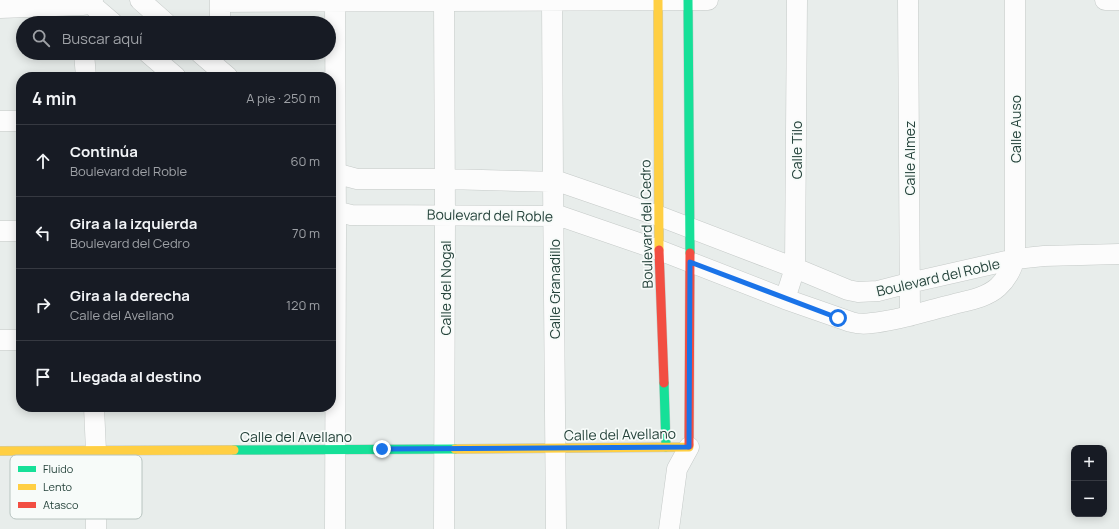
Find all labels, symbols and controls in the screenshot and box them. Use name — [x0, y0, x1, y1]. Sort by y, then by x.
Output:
search box — [16, 16, 336, 60]
icon: search — [30, 27, 52, 49]
text: Buscar aquí — [62, 28, 143, 49]
text: 4 min — [32, 87, 76, 110]
text: A pie · 250 m — [246, 89, 320, 107]
street label: Calle Auso — [1006, 95, 1025, 163]
street label: Calle Tilo — [787, 121, 806, 179]
street label: Calle Almez — [900, 121, 919, 195]
text: Continúa — [70, 141, 138, 162]
icon: ahead — [32, 150, 54, 172]
text: 60 m — [290, 152, 320, 170]
street label: Boulevard del Cedro — [635, 159, 657, 289]
text: Boulevard del Roble — [70, 162, 187, 180]
street label: Boulevard del Roble — [427, 204, 553, 226]
text: Gira a la izquierda — [70, 213, 197, 234]
icon: left — [32, 222, 54, 244]
text: 70 m — [292, 224, 320, 242]
text: Boulevard del Cedro — [70, 234, 190, 252]
street label: Calle Granadillo — [545, 239, 564, 339]
street label: Calle del Nogal — [436, 240, 455, 336]
street label: Boulevard del Roble — [874, 254, 1002, 300]
text: Gira a la derecha — [70, 285, 190, 306]
icon: right — [32, 294, 54, 316]
text: 120 m — [286, 296, 320, 314]
text: Calle del Avellano — [70, 306, 174, 324]
route start — [829, 309, 847, 327]
icon: arrive — [32, 366, 54, 388]
text: Llegada al destino — [70, 366, 202, 387]
street label: Calle del Avellano — [564, 424, 676, 444]
street label: Calle del Avellano — [240, 427, 352, 446]
route end — [373, 440, 391, 458]
map controls — [1071, 445, 1107, 517]
button: + — [1071, 445, 1107, 481]
legend — [10, 455, 142, 519]
text: Fluido — [43, 461, 74, 476]
text: Lento — [43, 479, 73, 494]
button: − — [1071, 481, 1107, 517]
text: Atasco — [43, 497, 79, 512]

